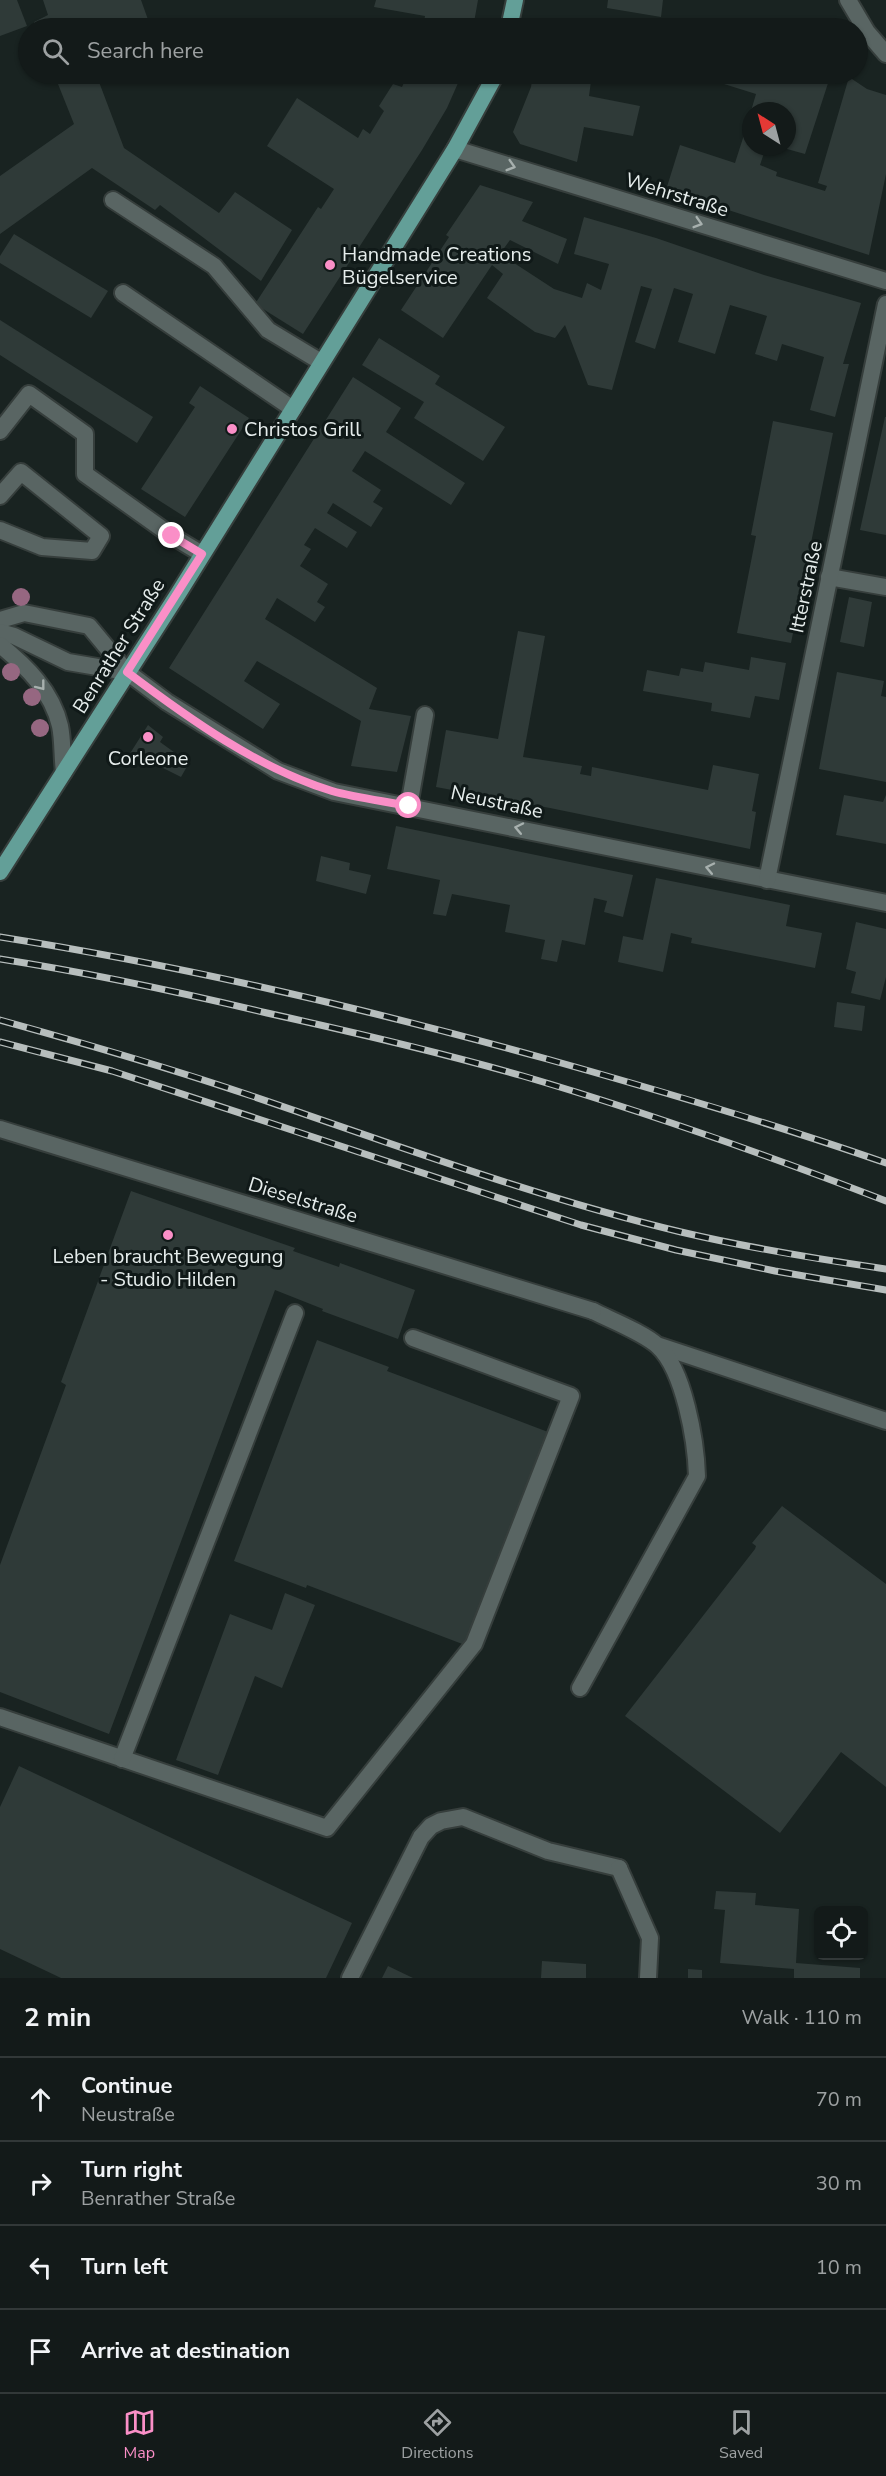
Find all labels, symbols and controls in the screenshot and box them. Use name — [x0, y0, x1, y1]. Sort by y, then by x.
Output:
search box — [18, 18, 868, 84]
icon: search — [39, 35, 72, 68]
text: Search here — [87, 36, 204, 66]
north arrow — [742, 102, 796, 156]
one-way arrow — [505, 159, 516, 171]
street label: Wehrstraße — [622, 166, 732, 224]
one-way arrow — [692, 216, 703, 228]
place label: Handmade Creations Bügelservice — [342, 241, 531, 291]
marker: Handmade Creations Bügelservice — [323, 258, 337, 272]
place label: Christos Grill — [244, 416, 361, 443]
marker: Christos Grill — [225, 422, 239, 436]
route end — [158, 522, 184, 548]
street label: Itterstraße — [783, 538, 829, 636]
street label: Benrather Straße — [67, 573, 171, 719]
one-way arrow — [34, 680, 45, 691]
marker: Corleone — [141, 730, 155, 744]
place label: Corleone — [108, 745, 188, 772]
street label: Neustraße — [448, 779, 546, 825]
route start — [395, 792, 421, 818]
one-way arrow — [514, 822, 524, 835]
one-way arrow — [705, 862, 715, 875]
street label: Dieselstraße — [245, 1171, 361, 1229]
marker: Leben braucht Bewegung - Studio Hilden — [161, 1228, 175, 1242]
place label: Leben braucht Bewegung - Studio Hilden — [53, 1243, 283, 1293]
map controls — [814, 1906, 868, 1960]
button: locate — [814, 1906, 868, 1960]
text: 2 min — [24, 2000, 91, 2035]
text: Walk · 110 m — [742, 2004, 862, 2031]
text: Continue — [81, 2071, 172, 2101]
icon: ahead — [24, 2083, 57, 2116]
text: 70 m — [816, 2086, 862, 2113]
text: Neustraße — [81, 2101, 175, 2128]
text: Turn right — [81, 2155, 182, 2185]
icon: right — [24, 2167, 57, 2200]
text: 30 m — [816, 2170, 862, 2197]
text: Benrather Straße — [81, 2185, 235, 2212]
icon: left — [24, 2251, 57, 2284]
text: Turn left — [81, 2252, 168, 2282]
text: 10 m — [816, 2254, 862, 2281]
icon: arrive — [24, 2335, 57, 2368]
text: Arrive at destination — [81, 2336, 290, 2366]
tab: Map — [123, 2406, 156, 2464]
tab: Directions — [401, 2406, 473, 2464]
tab: Saved — [719, 2406, 763, 2464]

